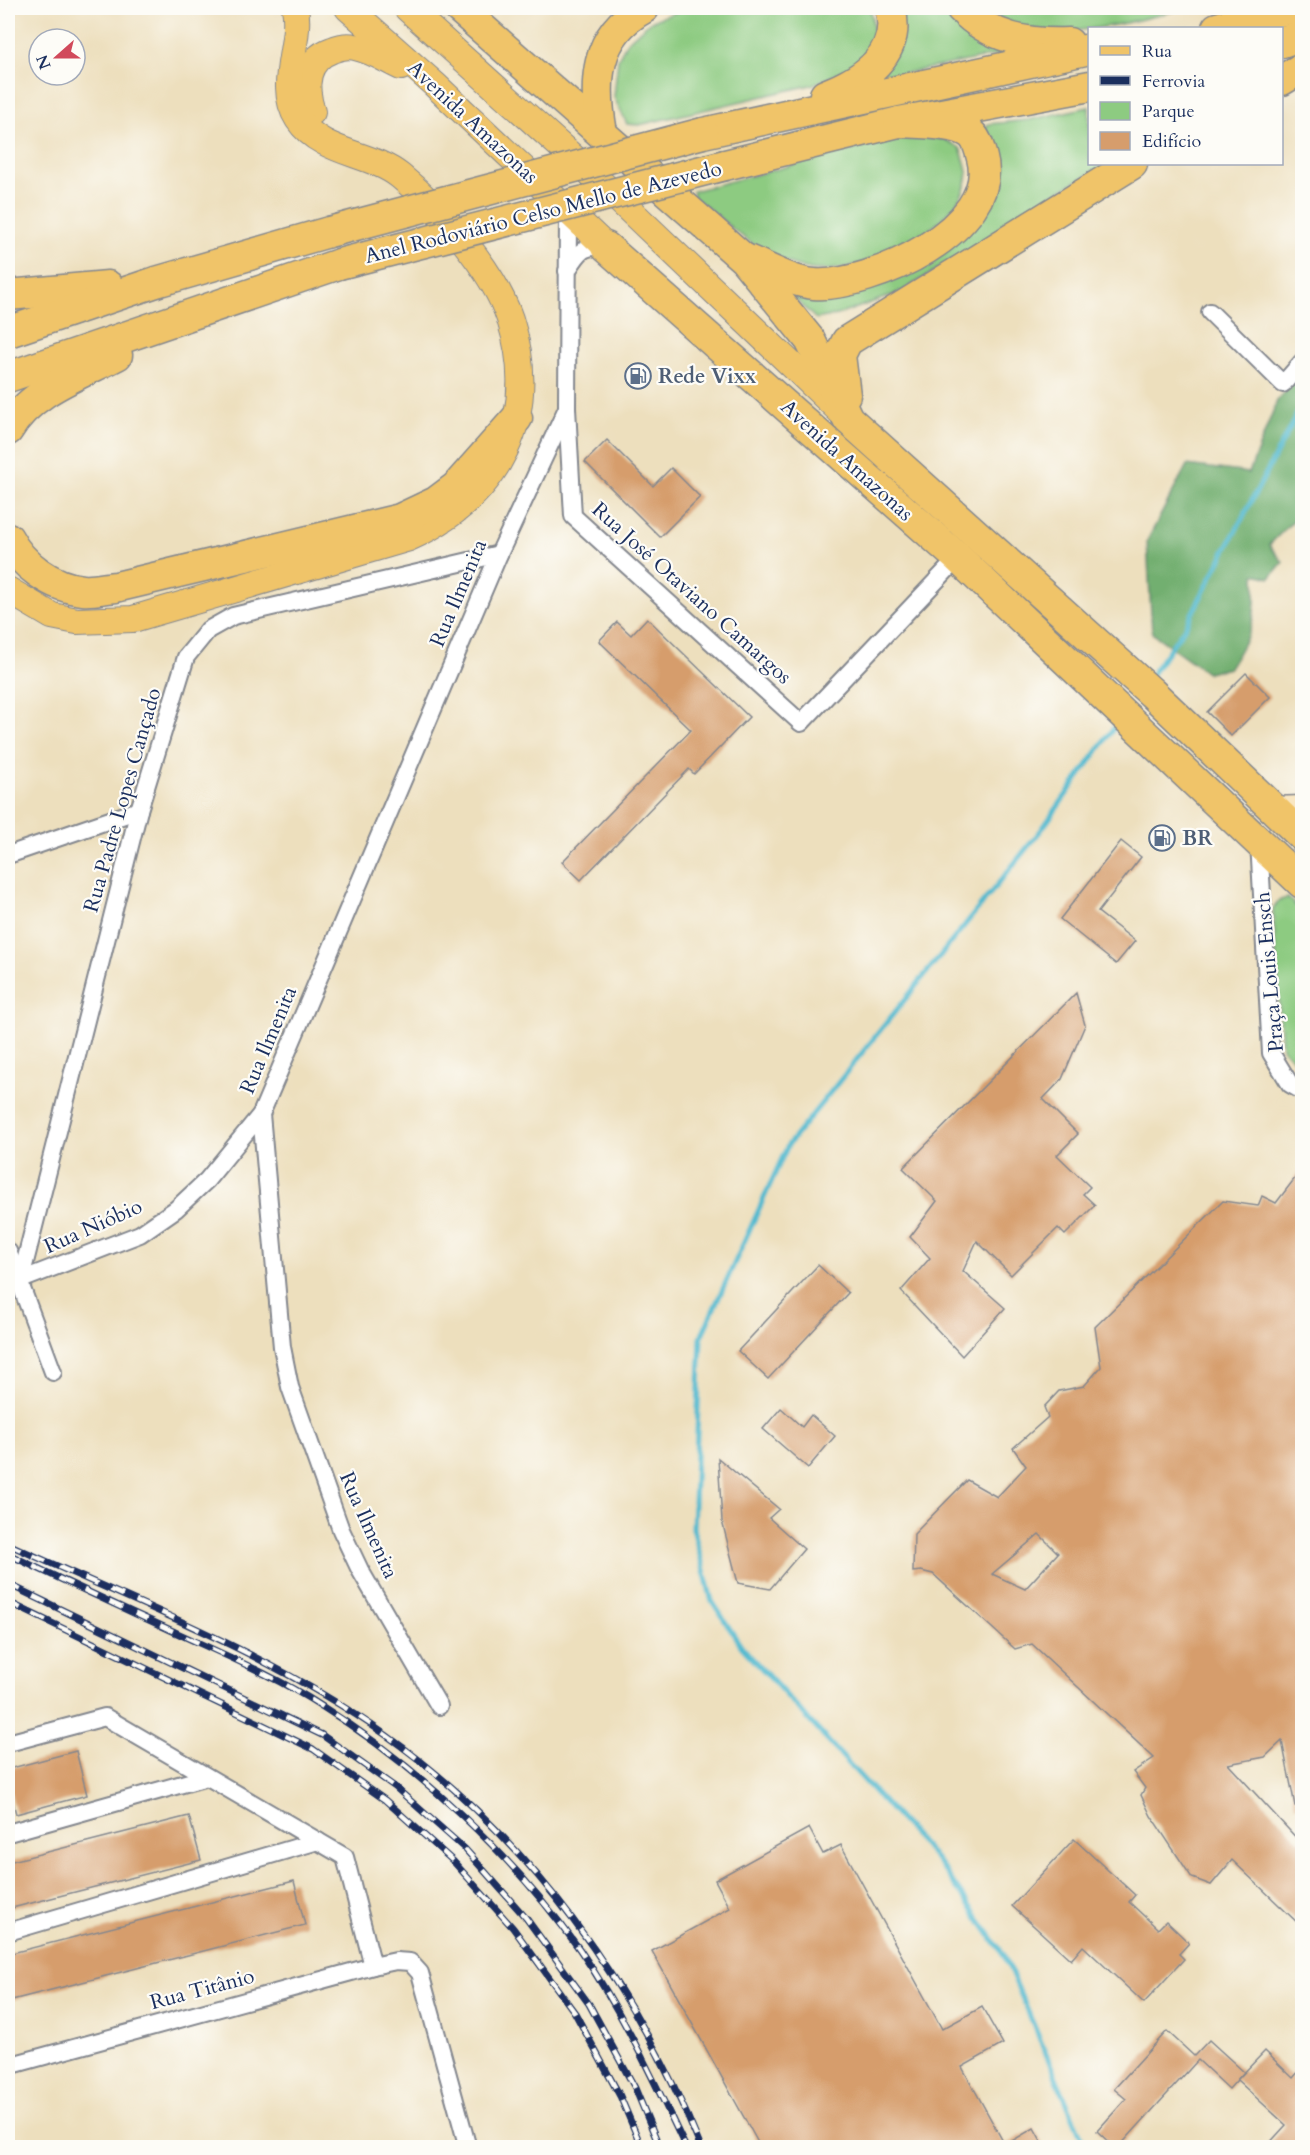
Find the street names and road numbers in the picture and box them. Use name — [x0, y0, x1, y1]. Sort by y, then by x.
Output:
street label: Avenida Amazonas — [401, 54, 544, 191]
street label: Anel Rodoviário Celso Mello de Azevedo — [362, 154, 725, 271]
street label: Avenida Amazonas — [774, 393, 919, 528]
street label: Rua José Otaviano Camargos — [585, 496, 798, 691]
street label: Rua Ilmenita — [423, 535, 494, 651]
street label: Rua Padre Lopes Cançado — [77, 685, 168, 916]
street label: Praça Louis Ensch — [1248, 890, 1291, 1053]
street label: Rua Ilmenita — [233, 982, 304, 1098]
street label: Rua Nióbio — [40, 1192, 147, 1261]
street label: Rua Ilmenita — [332, 1467, 405, 1583]
street label: Rua Titânio — [147, 1962, 258, 2017]

